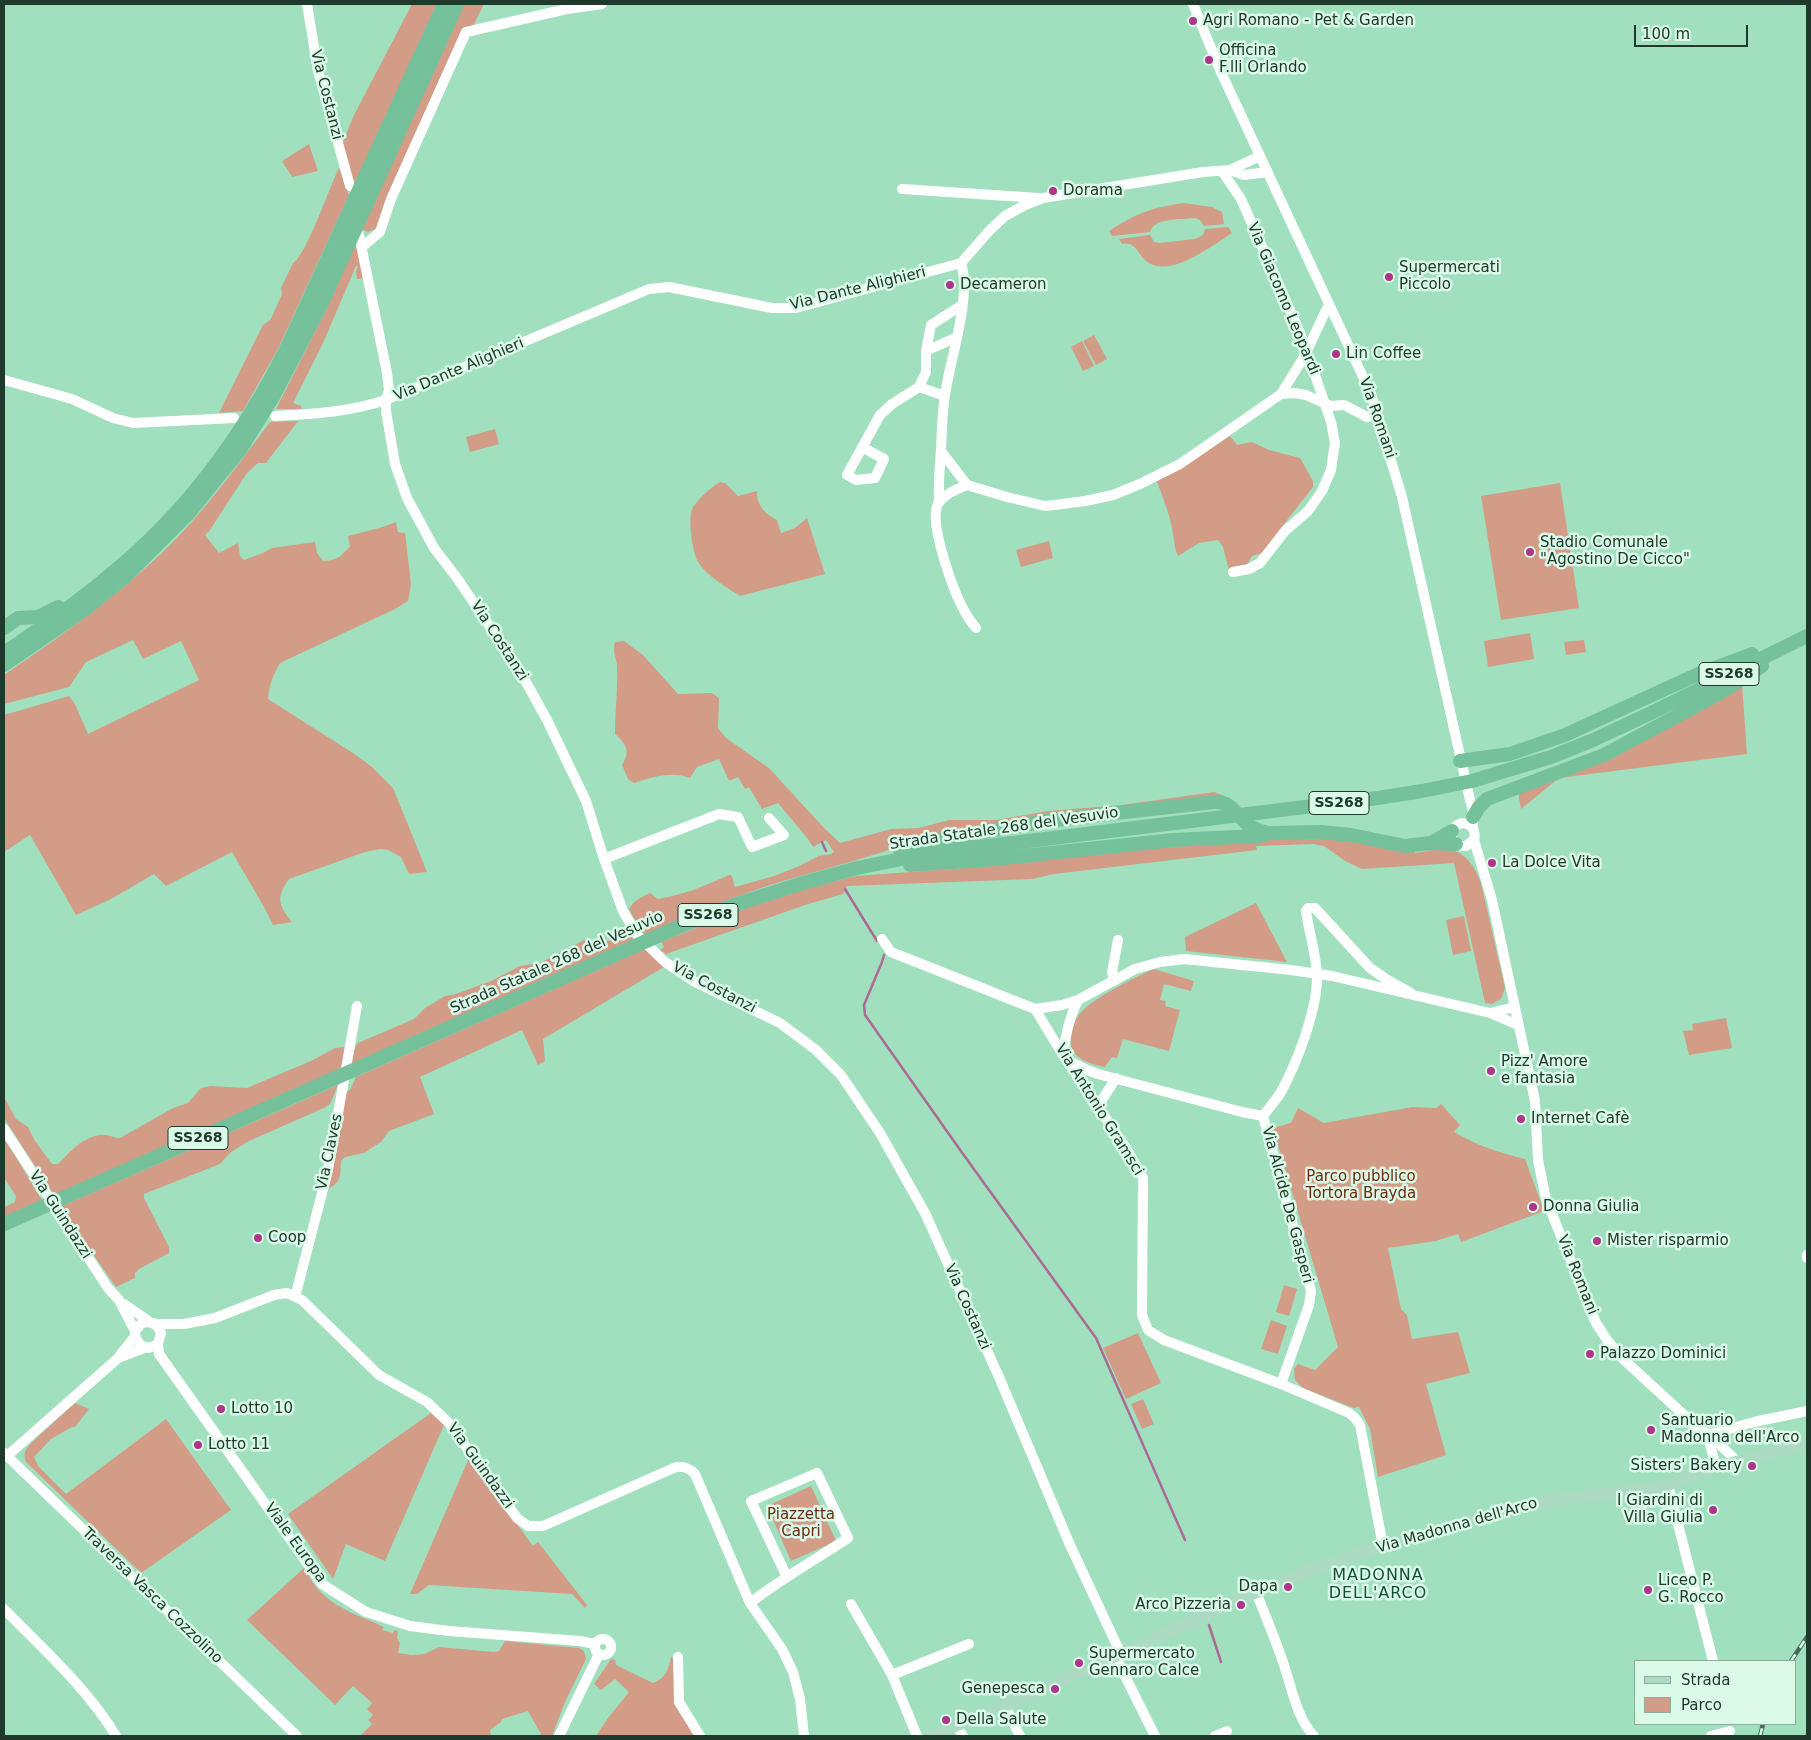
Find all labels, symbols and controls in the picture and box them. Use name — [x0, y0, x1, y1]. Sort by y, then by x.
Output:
place label: Agri Romano - Pet & Garden — [1203, 12, 1414, 30]
marker: Agri Romano - Pet & Garden — [1187, 15, 1199, 27]
scale bar — [1636, 15, 1750, 47]
text: 100 m — [1642, 25, 1690, 43]
place label: Officina F.lli Orlando — [1219, 42, 1307, 77]
street label: Via Costanzi — [306, 48, 346, 142]
marker: Officina F.lli Orlando — [1203, 54, 1215, 66]
place label: Dorama — [1063, 182, 1123, 200]
marker: Dorama — [1047, 185, 1059, 197]
street label: Via Giacomo Leopardi — [1243, 220, 1323, 378]
place label: Supermercati Piccolo — [1399, 259, 1500, 294]
street label: Via Dante Alighieri — [788, 263, 928, 315]
marker: Supermercati Piccolo — [1383, 271, 1395, 283]
place label: Decameron — [960, 276, 1047, 294]
marker: Decameron — [944, 279, 956, 291]
street label: Via Dante Alighieri — [391, 334, 527, 406]
place label: Lin Coffee — [1346, 345, 1421, 363]
marker: Lin Coffee — [1330, 348, 1342, 360]
street label: Via Romani — [1355, 375, 1399, 461]
place label: Stadio Comunale "Agostino De Cicco" — [1540, 534, 1690, 569]
marker: Stadio Comunale "Agostino De Cicco" — [1524, 546, 1536, 558]
street label: Via Costanzi — [466, 597, 532, 685]
road number: SS268 — [1699, 662, 1759, 686]
road number: SS268 — [1309, 791, 1369, 814]
street label: Strada Statale 268 del Vesuvio — [888, 804, 1120, 854]
place label: La Dolce Vita — [1502, 854, 1601, 872]
marker: La Dolce Vita — [1486, 857, 1498, 869]
road number: SS268 — [678, 904, 738, 926]
street label: Strada Statale 268 del Vesuvio — [448, 908, 666, 1018]
street label: Via Costanzi — [669, 958, 759, 1018]
street label: Via Antonio Gramsci — [1051, 1041, 1147, 1179]
place label: Pizz' Amore e fantasia — [1501, 1053, 1588, 1088]
marker: Pizz' Amore e fantasia — [1485, 1065, 1497, 1077]
place label: Internet Cafè — [1531, 1110, 1630, 1128]
street label: Via Claves — [313, 1112, 347, 1192]
marker: Internet Cafè — [1515, 1113, 1527, 1125]
street label: Via Alcide De Gasperi — [1257, 1125, 1317, 1285]
road number: SS268 — [168, 1126, 228, 1150]
street label: Via Guindazzi — [25, 1168, 95, 1262]
park label: Parco pubblico Tortora Brayda — [1306, 1168, 1416, 1203]
place label: Donna Giulia — [1543, 1198, 1640, 1216]
marker: Donna Giulia — [1527, 1201, 1539, 1213]
place label: Coop — [268, 1229, 306, 1247]
marker: Coop — [252, 1232, 264, 1244]
street label: Via Romani — [1553, 1232, 1601, 1318]
place label: Mister risparmio — [1607, 1232, 1729, 1250]
marker: Mister risparmio — [1591, 1235, 1603, 1247]
street label: Via Costanzi — [940, 1261, 994, 1353]
place label: Palazzo Dominici — [1600, 1345, 1726, 1363]
marker: Palazzo Dominici — [1584, 1348, 1596, 1360]
place label: Lotto 10 — [231, 1400, 293, 1418]
marker: Lotto 10 — [215, 1403, 227, 1415]
place label: Santuario Madonna dell'Arco — [1661, 1412, 1800, 1447]
street label: Via Guindazzi — [443, 1420, 517, 1512]
marker: Santuario Madonna dell'Arco — [1645, 1424, 1657, 1436]
place label: Lotto 11 — [208, 1436, 270, 1454]
marker: Lotto 11 — [192, 1439, 204, 1451]
place label: Sisters' Bakery — [1631, 1457, 1742, 1475]
marker: Sisters' Bakery — [1746, 1460, 1758, 1472]
place label: I Giardini di Villa Giulia — [1617, 1492, 1703, 1527]
street label: Via Madonna dell'Arco — [1374, 1494, 1540, 1558]
street label: Viale Europa — [260, 1500, 330, 1586]
marker: I Giardini di Villa Giulia — [1707, 1504, 1719, 1516]
park label: Piazzetta Capri — [767, 1506, 835, 1541]
street label: Traversa Vasca Cozzolino — [78, 1524, 226, 1668]
district label: MADONNA DELL'ARCO — [1328, 1566, 1428, 1604]
place label: Liceo P. G. Rocco — [1658, 1572, 1724, 1607]
place label: Dapa — [1239, 1578, 1278, 1596]
marker: Dapa — [1282, 1581, 1294, 1593]
marker: Liceo P. G. Rocco — [1642, 1584, 1654, 1596]
place label: Arco Pizzeria — [1135, 1596, 1231, 1614]
marker: Arco Pizzeria — [1235, 1599, 1247, 1611]
place label: Supermercato Gennaro Calce — [1089, 1645, 1199, 1680]
marker: Supermercato Gennaro Calce — [1073, 1657, 1085, 1669]
legend — [1634, 1660, 1796, 1725]
text: Strada — [1681, 1671, 1730, 1689]
place label: Genepesca — [961, 1680, 1045, 1698]
marker: Genepesca — [1049, 1683, 1061, 1695]
text: Parco — [1681, 1696, 1722, 1714]
place label: Della Salute — [956, 1711, 1047, 1729]
marker: Della Salute — [940, 1714, 952, 1726]

